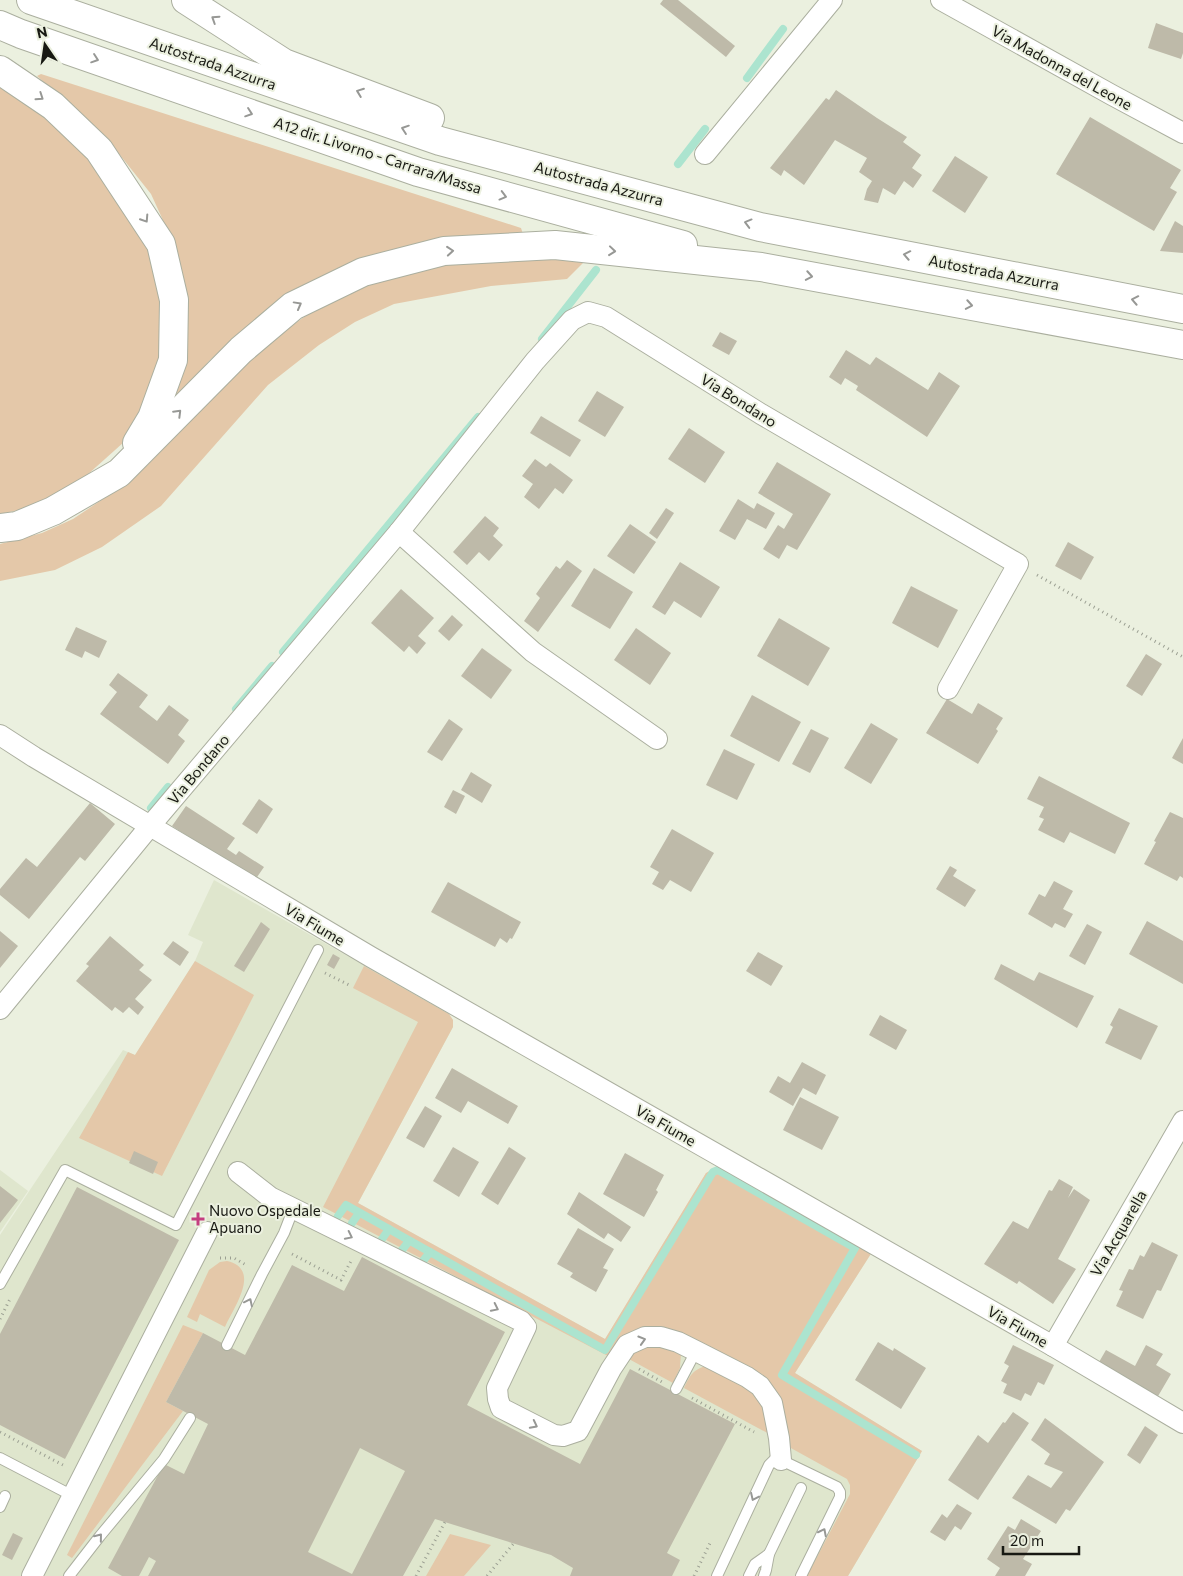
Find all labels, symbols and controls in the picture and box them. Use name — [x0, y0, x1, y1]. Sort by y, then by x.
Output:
one-way arrow — [212, 16, 221, 26]
north arrow — [20, 20, 70, 70]
street label: Via Madonna del Leone — [989, 21, 1135, 113]
text: N — [35, 22, 49, 41]
street label: Autostrada Azzurra — [147, 33, 279, 93]
one-way arrow — [90, 54, 99, 64]
one-way arrow — [356, 88, 365, 98]
one-way arrow — [35, 91, 44, 100]
one-way arrow — [244, 107, 252, 117]
street label: A12 dir. Livorno - Carrara/Massa — [272, 113, 484, 197]
one-way arrow — [402, 125, 410, 135]
street label: Autostrada Azzurra — [533, 157, 665, 209]
one-way arrow — [498, 190, 506, 200]
one-way arrow — [139, 214, 149, 223]
one-way arrow — [744, 219, 752, 229]
one-way arrow — [608, 245, 616, 256]
one-way arrow — [446, 246, 454, 257]
one-way arrow — [902, 251, 911, 261]
street label: Autostrada Azzurra — [927, 251, 1061, 293]
one-way arrow — [805, 270, 814, 281]
one-way arrow — [1131, 295, 1140, 305]
one-way arrow — [965, 300, 974, 310]
one-way arrow — [292, 301, 301, 311]
street label: Via Bondano — [698, 370, 780, 430]
one-way arrow — [172, 410, 181, 419]
street label: Via Bondano — [163, 730, 233, 808]
street label: Via Fiume — [282, 899, 348, 949]
street label: Via Fiume — [633, 1101, 699, 1150]
street label: Via Acquarella — [1086, 1187, 1150, 1279]
place label: Nuovo Ospedale Apuano — [209, 1201, 321, 1236]
marker: Nuovo Ospedale Apuano — [191, 1212, 205, 1226]
one-way arrow — [344, 1230, 353, 1240]
one-way arrow — [242, 1298, 252, 1307]
one-way arrow — [489, 1302, 498, 1312]
street label: Via Fiume — [985, 1302, 1051, 1351]
one-way arrow — [638, 1335, 646, 1345]
one-way arrow — [529, 1419, 538, 1429]
one-way arrow — [749, 1492, 760, 1501]
scale bar — [1003, 1524, 1079, 1556]
one-way arrow — [816, 1529, 826, 1538]
text: 20 m — [1010, 1531, 1044, 1549]
one-way arrow — [93, 1534, 102, 1543]

